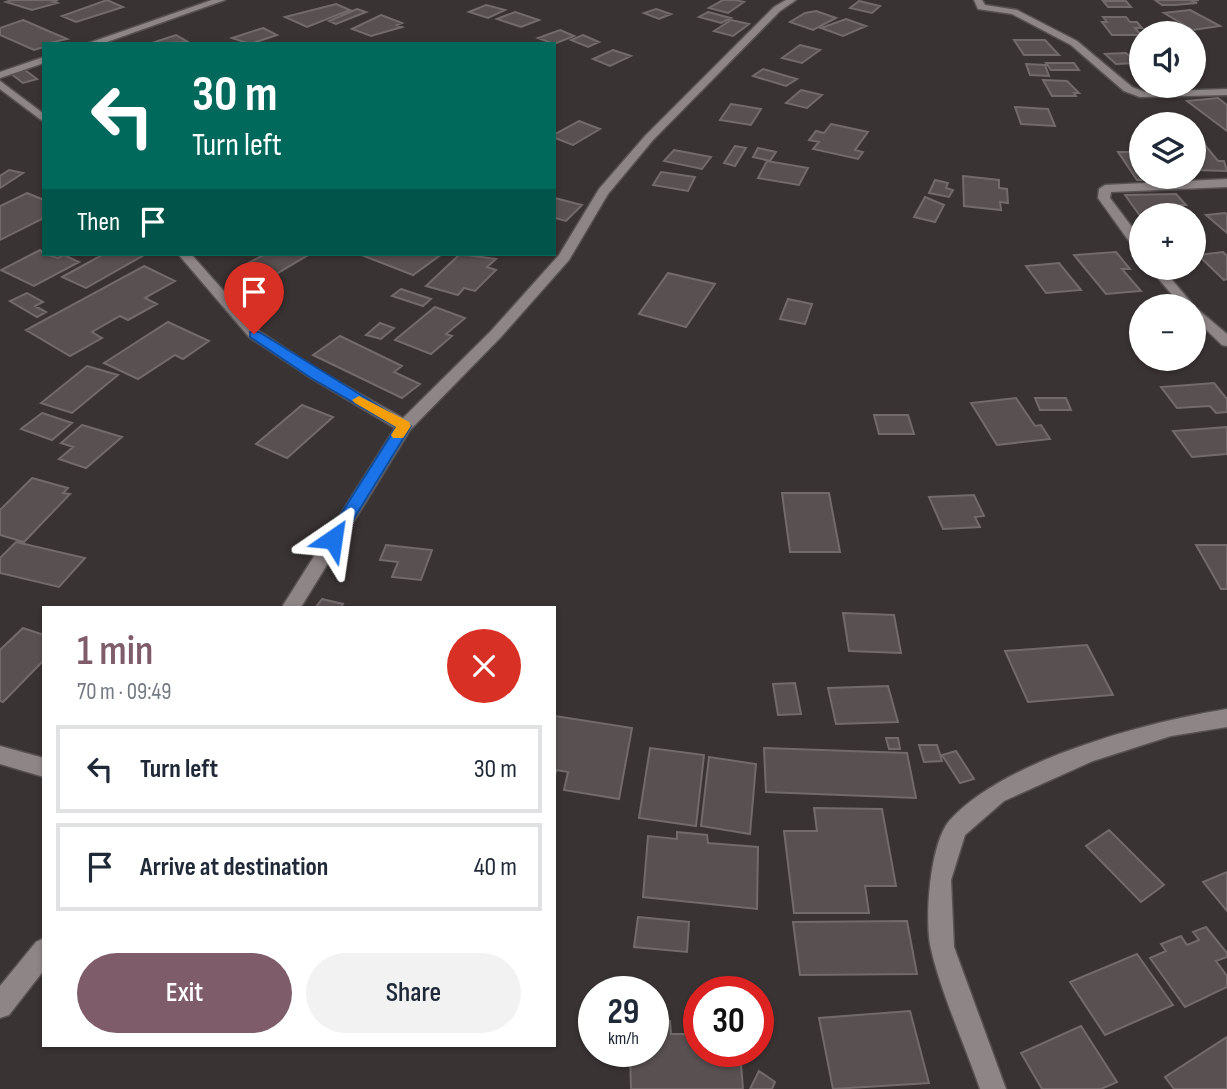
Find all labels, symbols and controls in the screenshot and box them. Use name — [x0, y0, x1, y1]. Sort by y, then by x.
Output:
map controls — [1129, 21, 1206, 371]
button: sound — [1129, 21, 1206, 98]
text: 30 m — [192, 66, 277, 125]
icon: left — [77, 70, 168, 161]
button: layers — [1129, 112, 1206, 189]
text: Turn left — [192, 126, 282, 165]
icon: arrive — [134, 203, 172, 241]
button: + — [1129, 203, 1206, 280]
text: Then — [77, 207, 120, 238]
pin — [224, 262, 284, 334]
icon: arrive — [235, 273, 273, 311]
button: − — [1129, 294, 1206, 371]
position arrow — [296, 502, 370, 576]
text: 1 min — [77, 626, 153, 677]
button: close — [447, 629, 521, 703]
text: 70 m · 09:49 — [77, 678, 171, 706]
icon: left — [81, 750, 119, 788]
text: Turn left — [140, 754, 218, 785]
text: 30 m — [474, 754, 517, 785]
icon: arrive — [81, 848, 119, 886]
text: Arrive at destination — [140, 852, 328, 883]
text: 40 m — [474, 852, 517, 883]
button: Exit — [77, 953, 292, 1033]
button: Share — [306, 953, 521, 1033]
speed limit sign: 30 — [683, 976, 774, 1067]
text: 29 — [608, 991, 639, 1034]
text: km/h — [608, 1028, 639, 1049]

